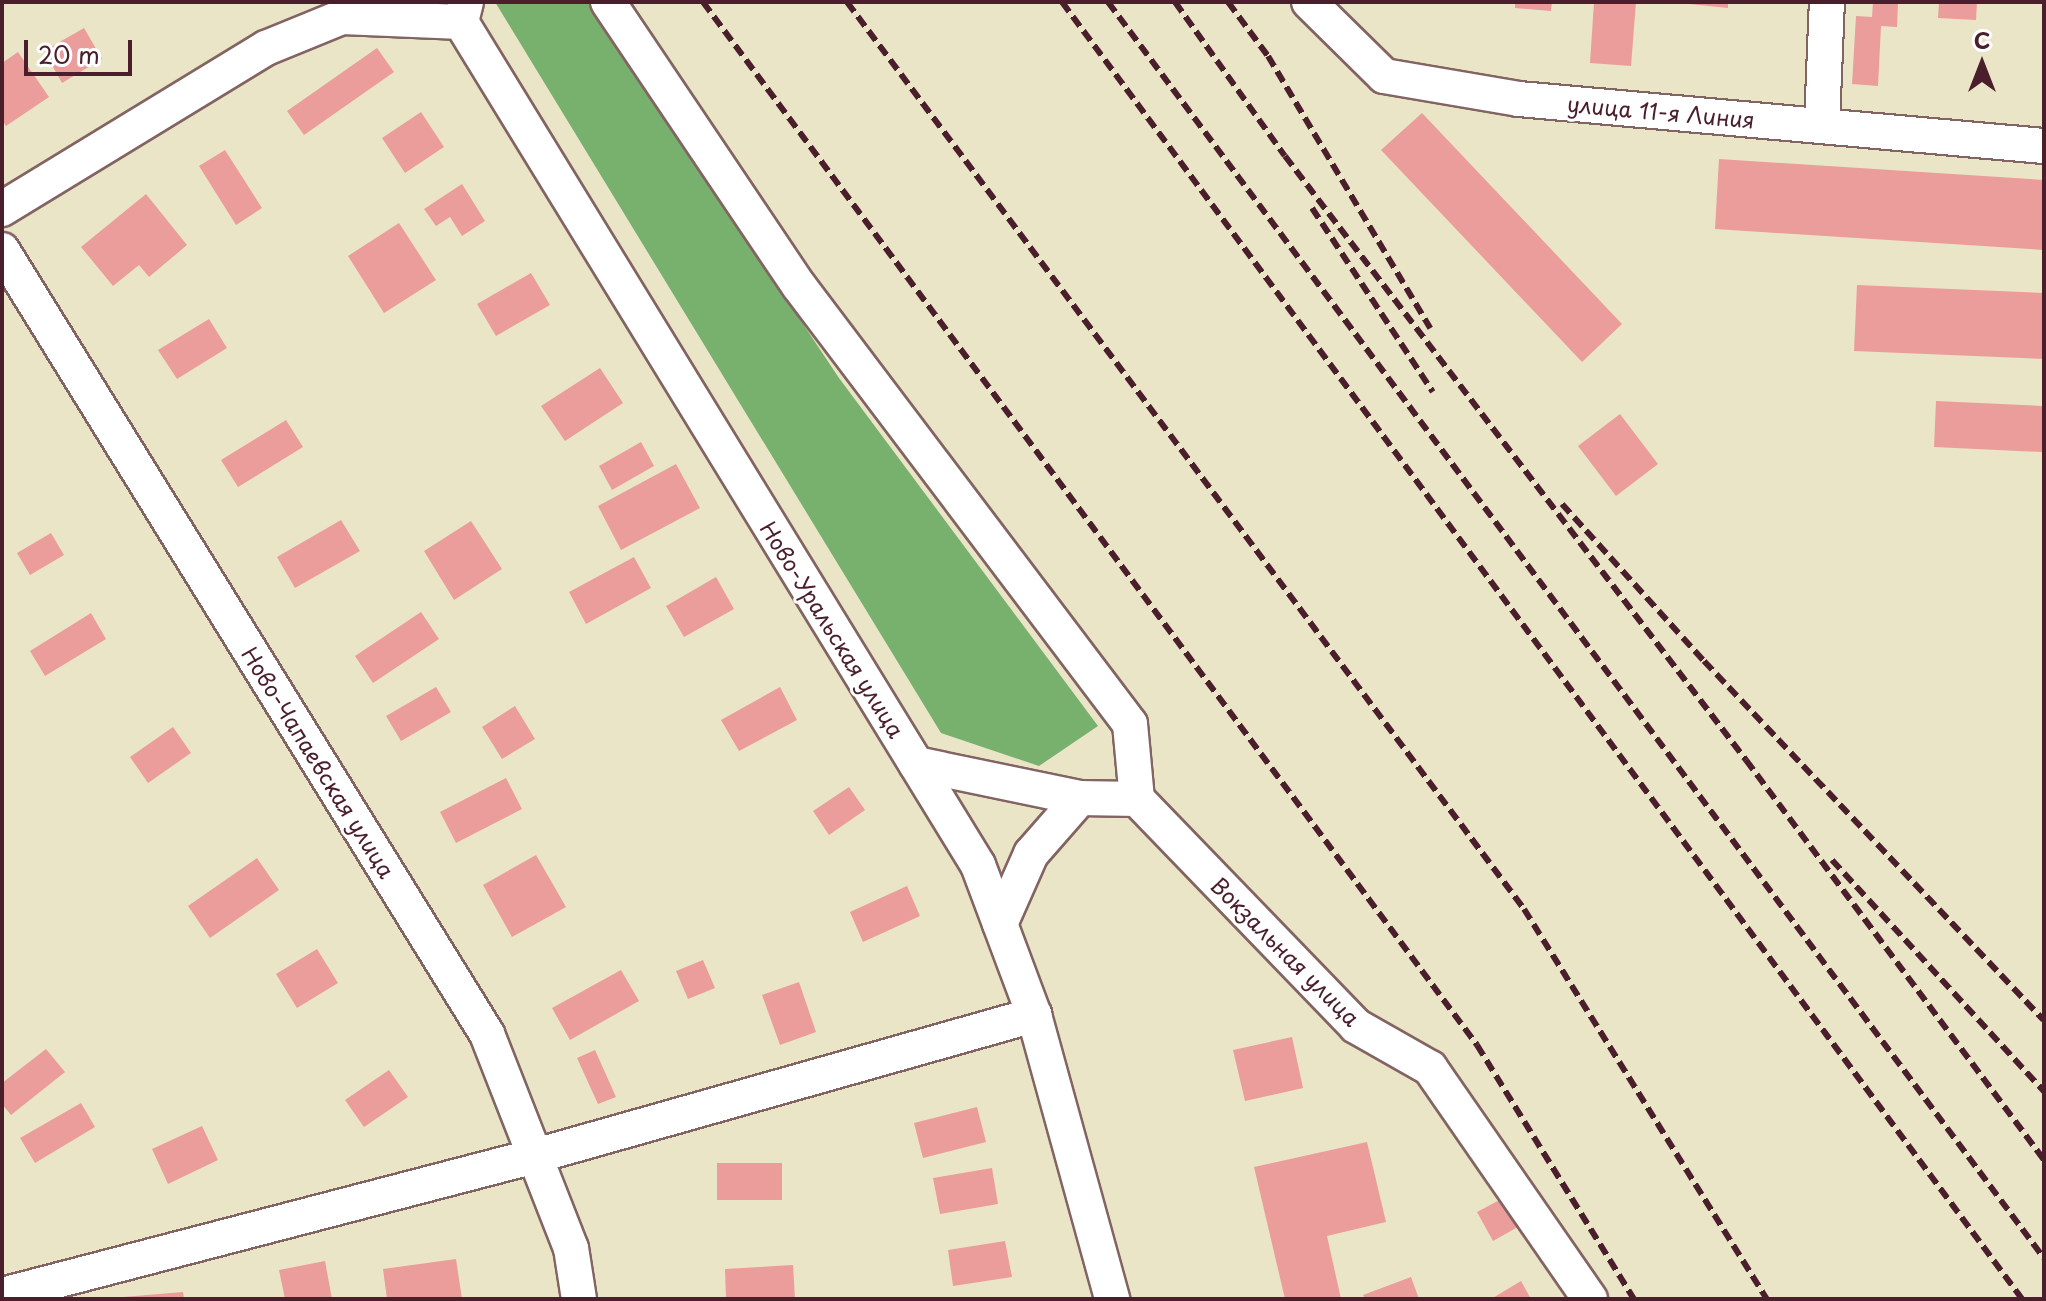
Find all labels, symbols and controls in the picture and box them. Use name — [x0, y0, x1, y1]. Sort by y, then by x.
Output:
text: С — [1974, 23, 1990, 56]
scale bar — [28, 24, 136, 74]
north arrow — [1942, 24, 2022, 104]
text: 20 m — [38, 36, 100, 72]
street label: улица 11-я Линия — [1566, 90, 1756, 132]
street label: Ново-Уральская улица — [755, 515, 911, 743]
street label: Ново-Чапаевская улица — [237, 641, 401, 883]
street label: Вокзальная улица — [1206, 871, 1366, 1031]

